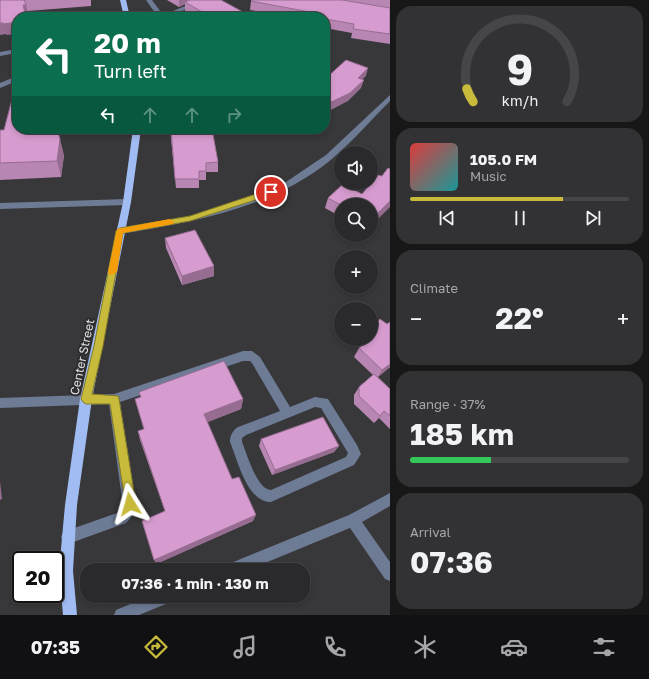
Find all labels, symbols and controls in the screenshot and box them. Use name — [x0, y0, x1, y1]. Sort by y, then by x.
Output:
text: 20 m — [94, 26, 161, 59]
icon: left — [28, 28, 80, 80]
text: 9 — [506, 44, 533, 94]
text: Turn left — [94, 60, 167, 82]
text: km/h — [501, 91, 538, 108]
icon: left — [97, 104, 119, 126]
icon: ahead — [139, 104, 161, 126]
icon: ahead — [181, 104, 203, 126]
icon: right — [223, 104, 245, 126]
map controls — [334, 146, 378, 346]
button: sound — [334, 146, 378, 190]
text: 105.0 FM — [470, 150, 537, 168]
text: Music — [470, 168, 507, 184]
pin — [254, 175, 288, 209]
icon: arrive — [260, 181, 282, 203]
button: search — [334, 198, 378, 242]
icon: previous — [436, 207, 458, 229]
icon: pause — [509, 207, 531, 229]
icon: next — [582, 207, 604, 229]
button: + — [334, 250, 378, 294]
text: Climate — [410, 280, 458, 296]
text: 22° — [495, 300, 544, 336]
button: − — [334, 302, 378, 346]
text: − — [410, 305, 422, 332]
text: + — [617, 305, 629, 332]
street label: Center Street — [67, 317, 97, 396]
text: Range · 37% — [410, 396, 485, 412]
text: 185 km — [410, 416, 514, 452]
position arrow — [109, 483, 151, 525]
text: Arrival — [410, 524, 451, 540]
text: 07:36 — [410, 544, 493, 580]
speed limit sign: 20 — [12, 551, 64, 603]
text: 07:36 · 1 min · 130 m — [121, 574, 269, 592]
icon: directions — [142, 633, 170, 661]
icon: music — [231, 633, 259, 661]
icon: phone — [321, 633, 349, 661]
icon: climate — [411, 633, 439, 661]
icon: car — [500, 633, 528, 661]
icon: filters — [590, 633, 618, 661]
text: 07:35 — [31, 636, 80, 658]

